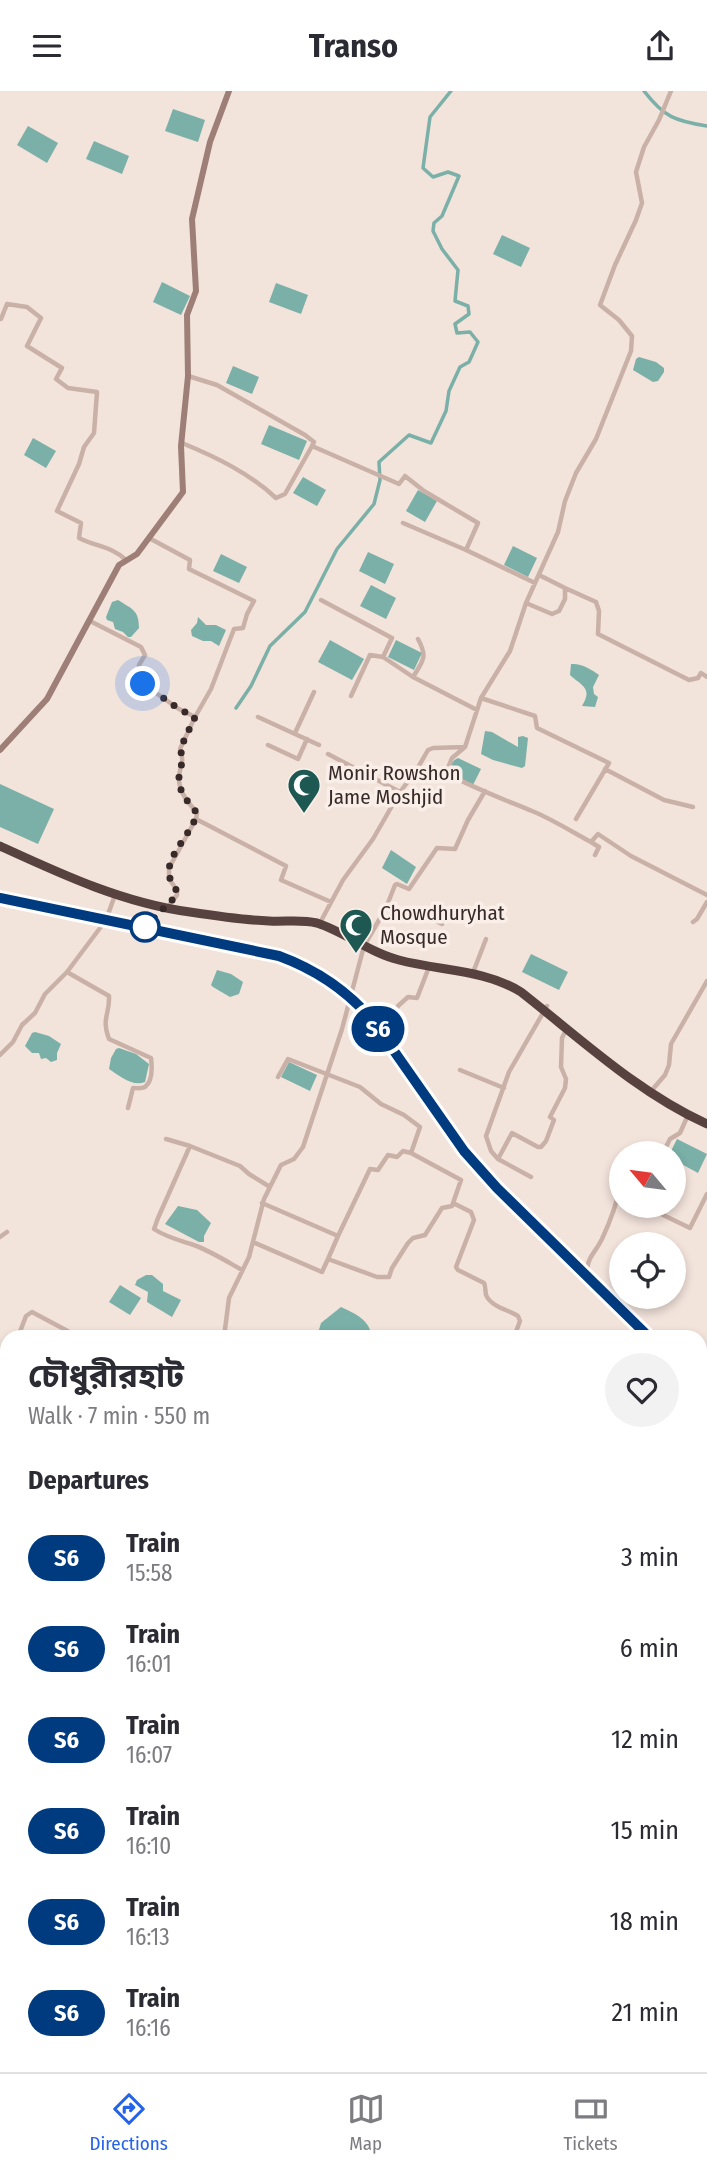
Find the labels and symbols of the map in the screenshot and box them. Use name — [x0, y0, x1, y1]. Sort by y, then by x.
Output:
your location — [125, 666, 160, 701]
place label: Monir Rowshon Jame Moshjid — [328, 760, 461, 810]
mosque icon: Monir Rowshon Jame Moshjid — [285, 766, 323, 815]
place label: Chowdhuryhat Mosque — [380, 900, 505, 950]
mosque icon: Chowdhuryhat Mosque — [337, 906, 375, 955]
unlabelled marker — [130, 912, 160, 942]
line badge: S6 — [346, 1006, 410, 1052]
north arrow — [609, 1141, 686, 1218]

